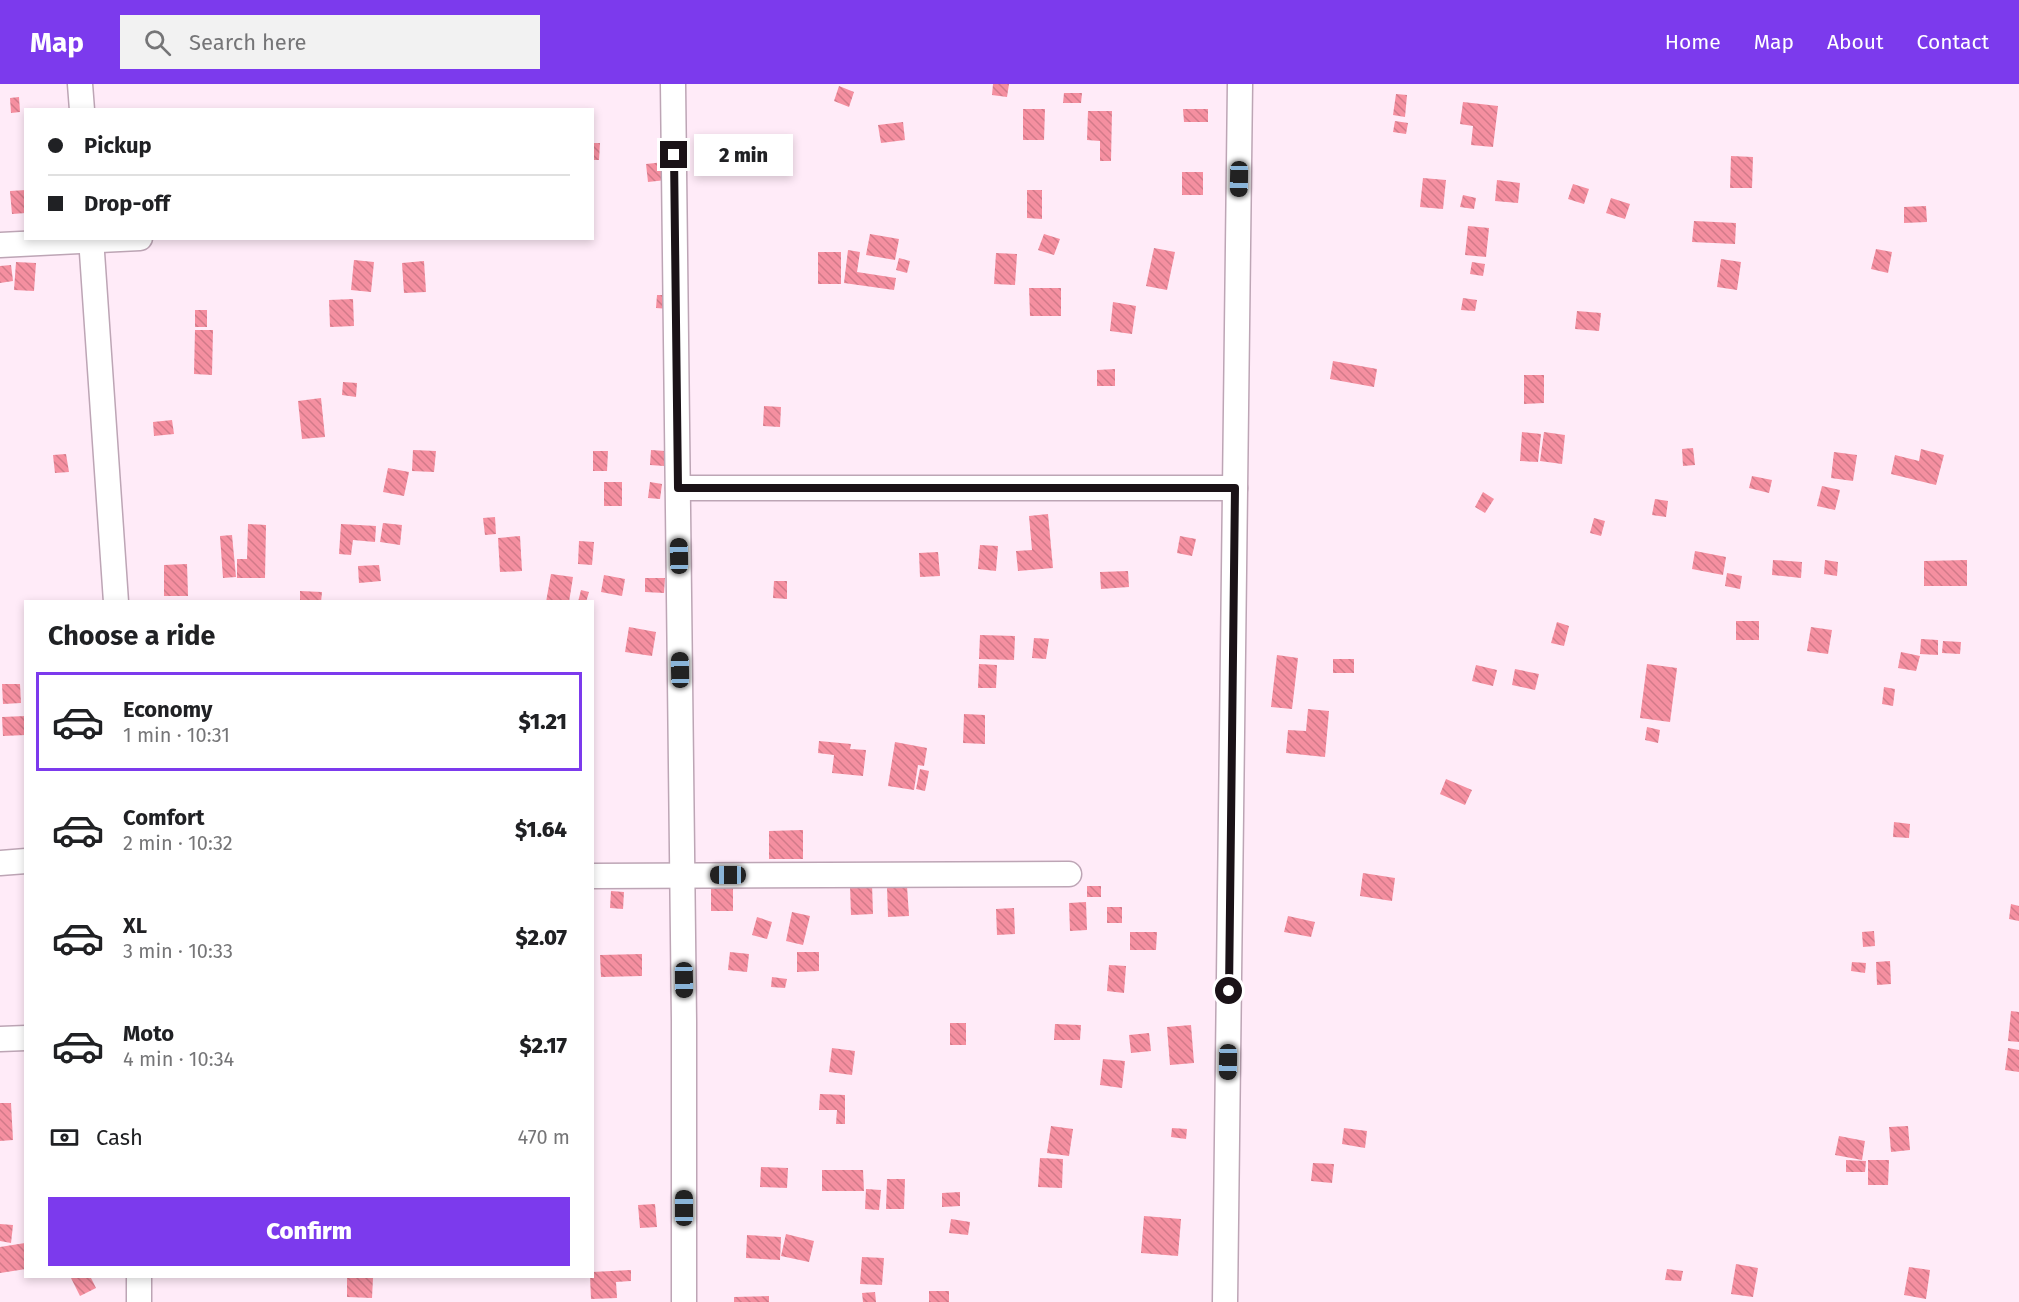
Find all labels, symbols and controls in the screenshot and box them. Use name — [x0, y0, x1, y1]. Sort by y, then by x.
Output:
search box — [120, 15, 540, 69]
text: Map — [30, 26, 84, 59]
icon: search — [141, 26, 174, 59]
text: Search here — [189, 29, 307, 56]
text: Home — [1665, 29, 1721, 55]
text: Map — [1754, 29, 1794, 55]
text: About — [1827, 29, 1884, 55]
text: Contact — [1917, 29, 1989, 55]
text: Pickup — [84, 132, 152, 159]
callout: 2 min — [695, 134, 794, 176]
route end — [660, 141, 687, 168]
text: 2 min — [719, 143, 768, 167]
car — [1230, 161, 1248, 197]
text: Drop-off — [84, 190, 170, 217]
car — [670, 538, 688, 574]
text: Choose a ride — [48, 620, 215, 652]
car — [671, 652, 689, 688]
icon: car — [51, 695, 105, 749]
text: Economy — [123, 696, 212, 723]
text: $1.21 — [518, 708, 567, 735]
text: 1 min · 10:31 — [123, 723, 230, 747]
icon: car — [51, 803, 105, 857]
text: Comfort — [123, 804, 204, 831]
text: $1.64 — [515, 816, 567, 843]
text: 2 min · 10:32 — [123, 831, 233, 855]
car — [710, 866, 746, 884]
icon: car — [51, 911, 105, 965]
text: XL — [123, 912, 147, 939]
text: $2.07 — [515, 924, 567, 951]
text: 3 min · 10:33 — [123, 939, 233, 963]
car — [675, 962, 693, 998]
route start — [1215, 977, 1242, 1004]
icon: car — [51, 1019, 105, 1073]
text: Moto — [123, 1020, 174, 1047]
text: $2.17 — [520, 1032, 567, 1059]
car — [1219, 1044, 1237, 1080]
text: 4 min · 10:34 — [123, 1047, 234, 1071]
icon: cash — [48, 1121, 81, 1154]
text: Cash — [96, 1124, 143, 1151]
text: 470 m — [518, 1125, 570, 1149]
car — [675, 1190, 693, 1226]
button: Confirm — [48, 1197, 570, 1266]

